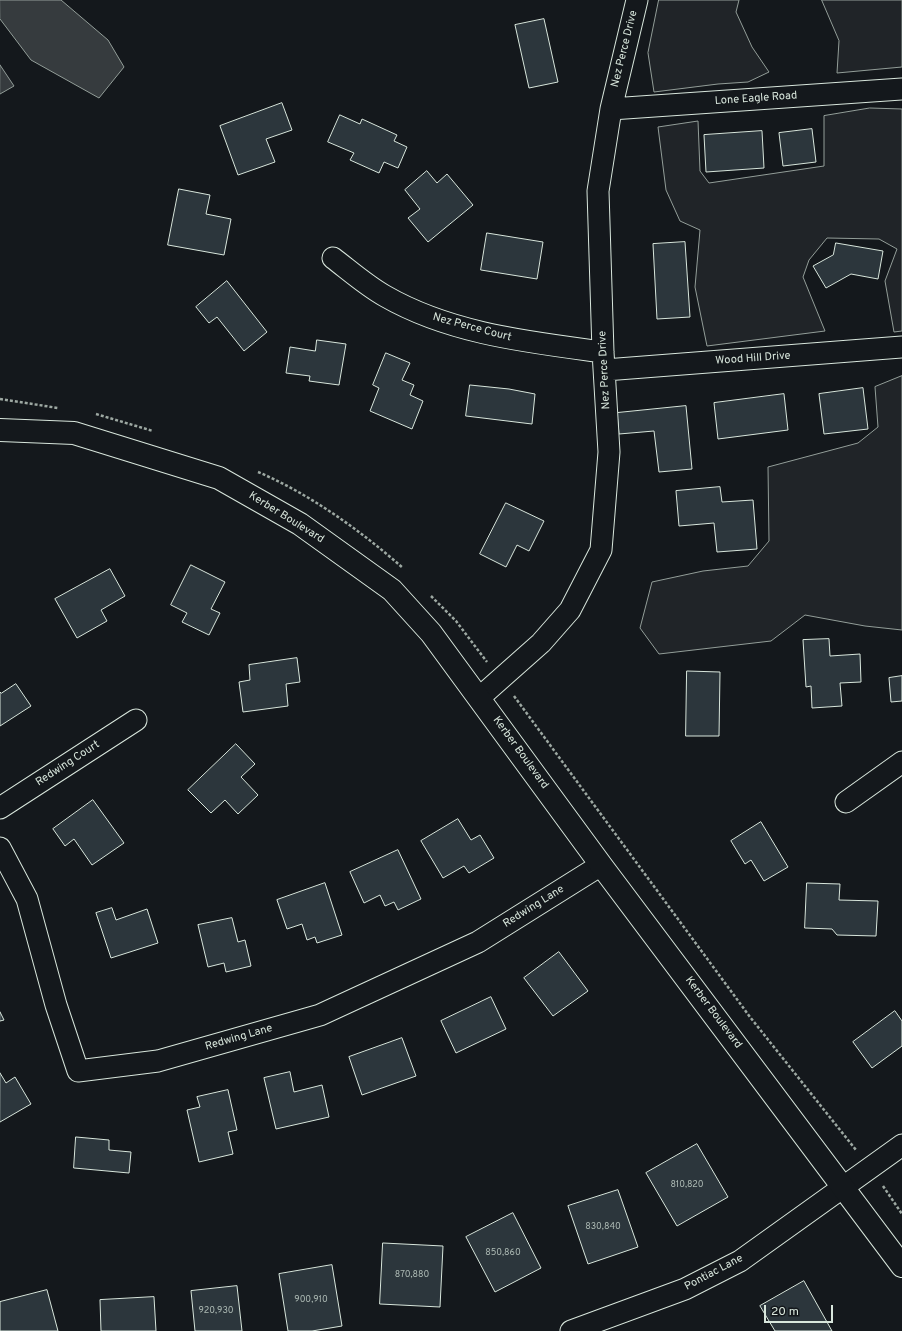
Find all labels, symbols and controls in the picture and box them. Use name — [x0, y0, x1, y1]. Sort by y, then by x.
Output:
street label: Nez Perce Drive — [609, 9, 641, 89]
street label: Lone Eagle Road — [714, 90, 798, 108]
street label: Nez Perce Court — [431, 311, 513, 345]
street label: Nez Perce Drive — [596, 330, 614, 410]
street label: Wood Hill Drive — [715, 350, 791, 368]
street label: Kerber Boulevard — [246, 490, 326, 546]
street label: Kerber Boulevard — [489, 714, 551, 792]
street label: Redwing Court — [34, 738, 102, 790]
street label: Redwing Lane — [501, 883, 567, 931]
street label: Kerber Boulevard — [682, 975, 744, 1051]
street label: Redwing Lane — [204, 1022, 274, 1054]
house number: 810,820 — [670, 1180, 704, 1190]
house number: 830,840 — [585, 1222, 621, 1232]
house number: 850,860 — [485, 1248, 521, 1258]
street label: Pontiac Lane — [683, 1252, 745, 1294]
house number: 870,880 — [395, 1270, 429, 1280]
house number: 900,910 — [294, 1295, 328, 1305]
scale bar — [766, 1297, 835, 1323]
text: 20 m — [771, 1304, 799, 1320]
house number: 920,930 — [198, 1306, 234, 1316]

